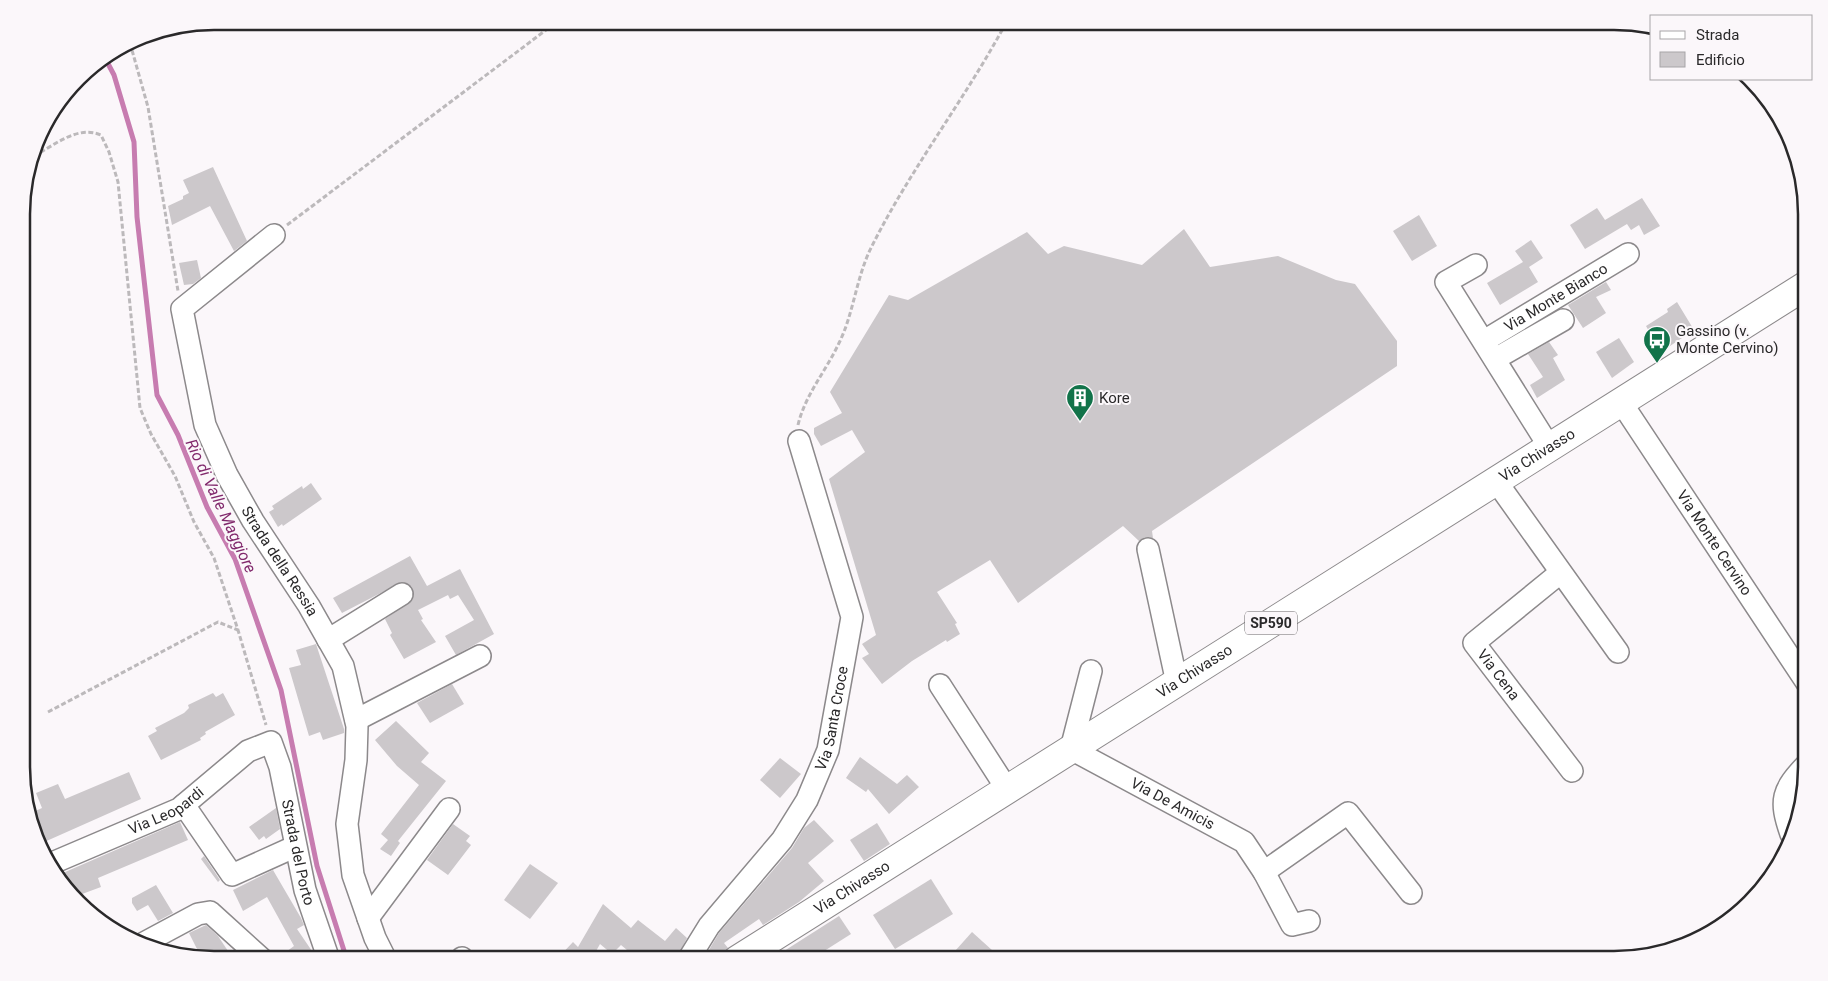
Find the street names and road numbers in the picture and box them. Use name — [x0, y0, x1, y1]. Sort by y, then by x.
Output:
street label: Via Monte Bianco — [1501, 259, 1611, 336]
street label: Via Chivasso — [1496, 425, 1578, 486]
street label: Via Monte Cervino — [1673, 487, 1756, 599]
street label: Strada della Ressia — [238, 503, 322, 619]
road number: SP590 — [1245, 612, 1297, 634]
street label: Via Chivasso — [1153, 641, 1236, 702]
street label: Via Cena — [1473, 646, 1524, 704]
street label: Via Santa Croce — [811, 665, 852, 773]
street label: Via De Amicis — [1128, 774, 1218, 834]
street label: Via Leopardi — [126, 783, 207, 838]
street label: Strada del Porto — [278, 798, 319, 908]
street label: Via Chivasso — [811, 857, 893, 918]

